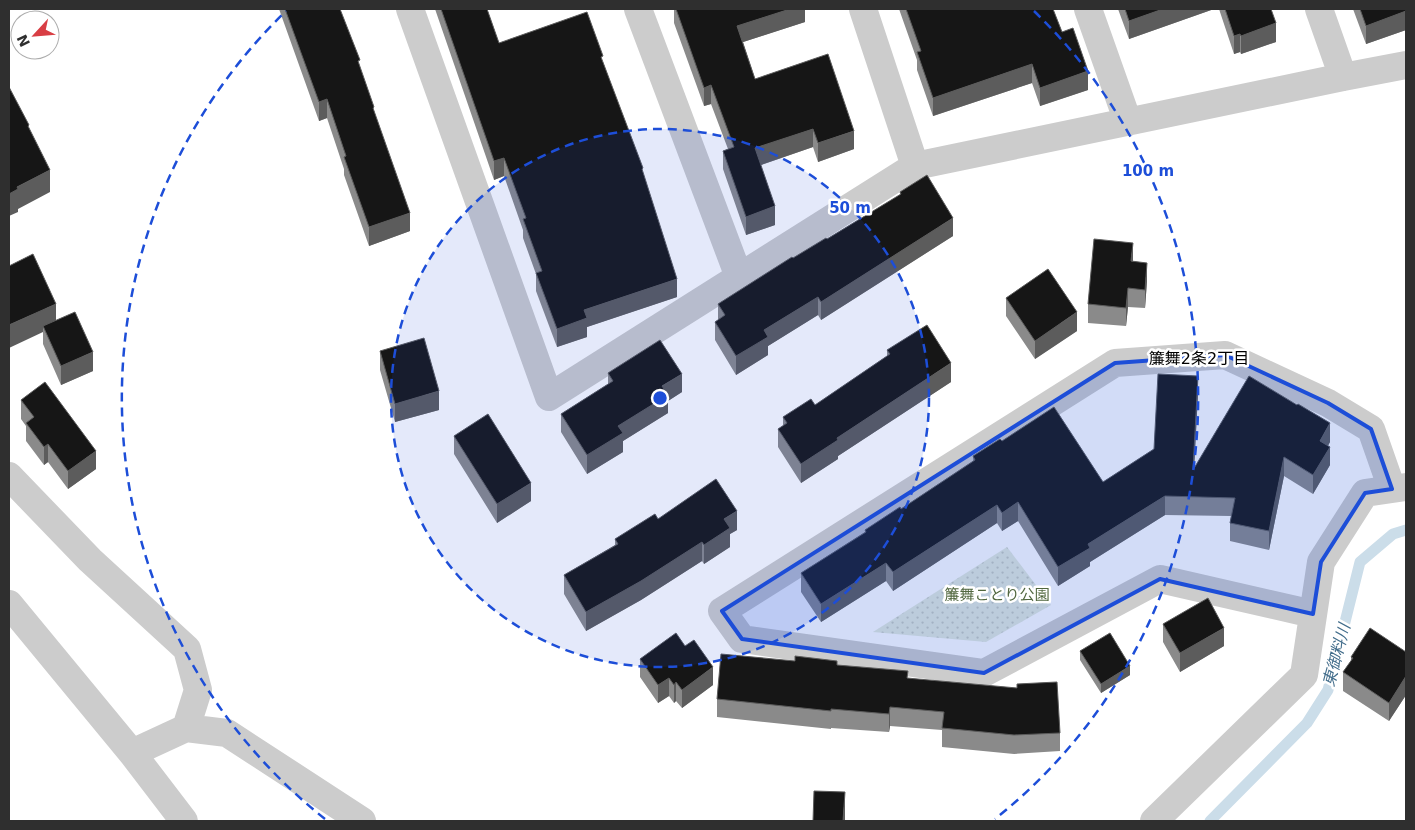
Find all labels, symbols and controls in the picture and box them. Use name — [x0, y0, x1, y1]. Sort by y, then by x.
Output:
north arrow — [10, 10, 60, 60]
text: N — [14, 32, 33, 49]
text: 100 m — [1122, 162, 1174, 180]
text: 50 m — [829, 199, 871, 217]
district label: 簾舞2条2丁目 — [1149, 349, 1249, 368]
centre of rings — [651, 389, 669, 407]
park label: 簾舞ことり公園 — [944, 586, 1050, 604]
water label: 東御料川 — [1319, 620, 1354, 689]

